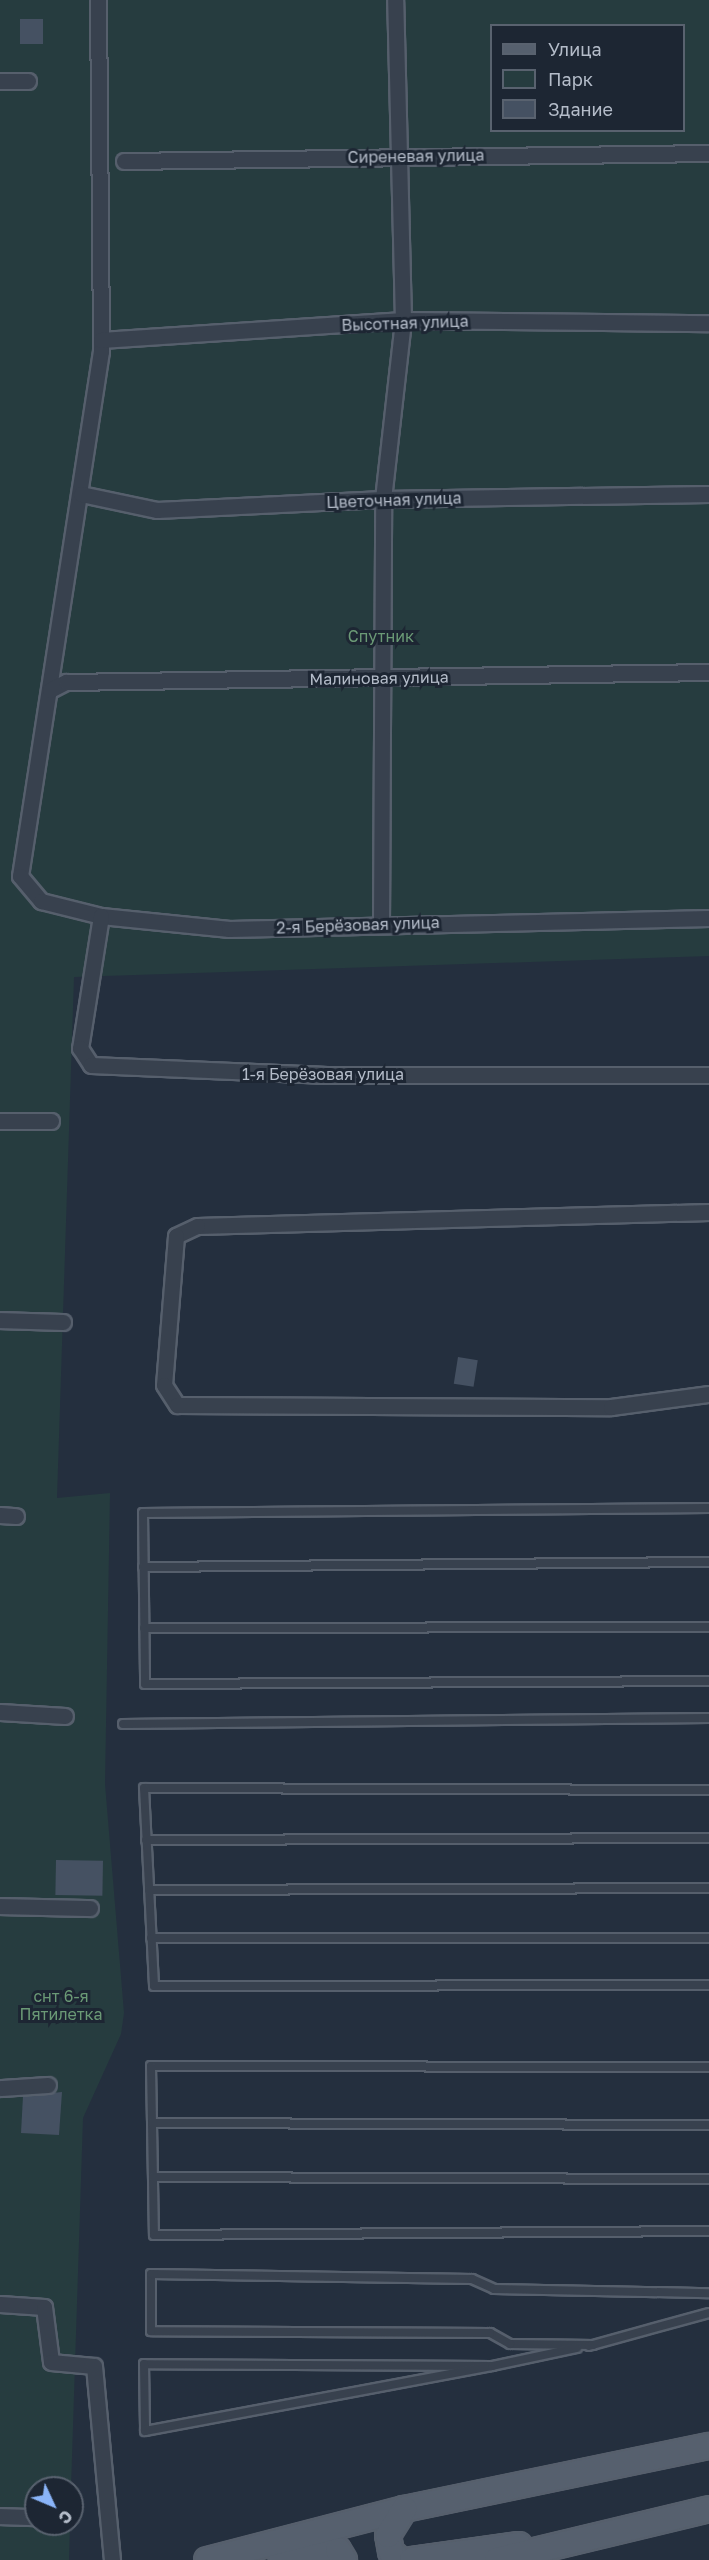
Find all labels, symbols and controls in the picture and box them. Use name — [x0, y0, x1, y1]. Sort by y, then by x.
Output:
legend — [490, 24, 685, 132]
text: Улица — [548, 38, 602, 60]
text: Парк — [548, 68, 593, 90]
text: Здание — [548, 98, 613, 120]
street label: Сиреневая улица — [347, 145, 485, 167]
street label: Высотная улица — [341, 311, 469, 335]
street label: Цветочная улица — [326, 488, 462, 512]
park label: Спутник — [348, 626, 414, 646]
street label: Малиновая улица — [309, 667, 449, 689]
street label: 2-я Берёзовая улица — [276, 913, 440, 937]
street label: 1-я Берёзовая улица — [242, 1064, 404, 1084]
park label: снт 6-я Пятилетка — [19, 1986, 103, 2024]
north arrow — [24, 2476, 84, 2536]
text: С — [54, 2506, 77, 2528]

